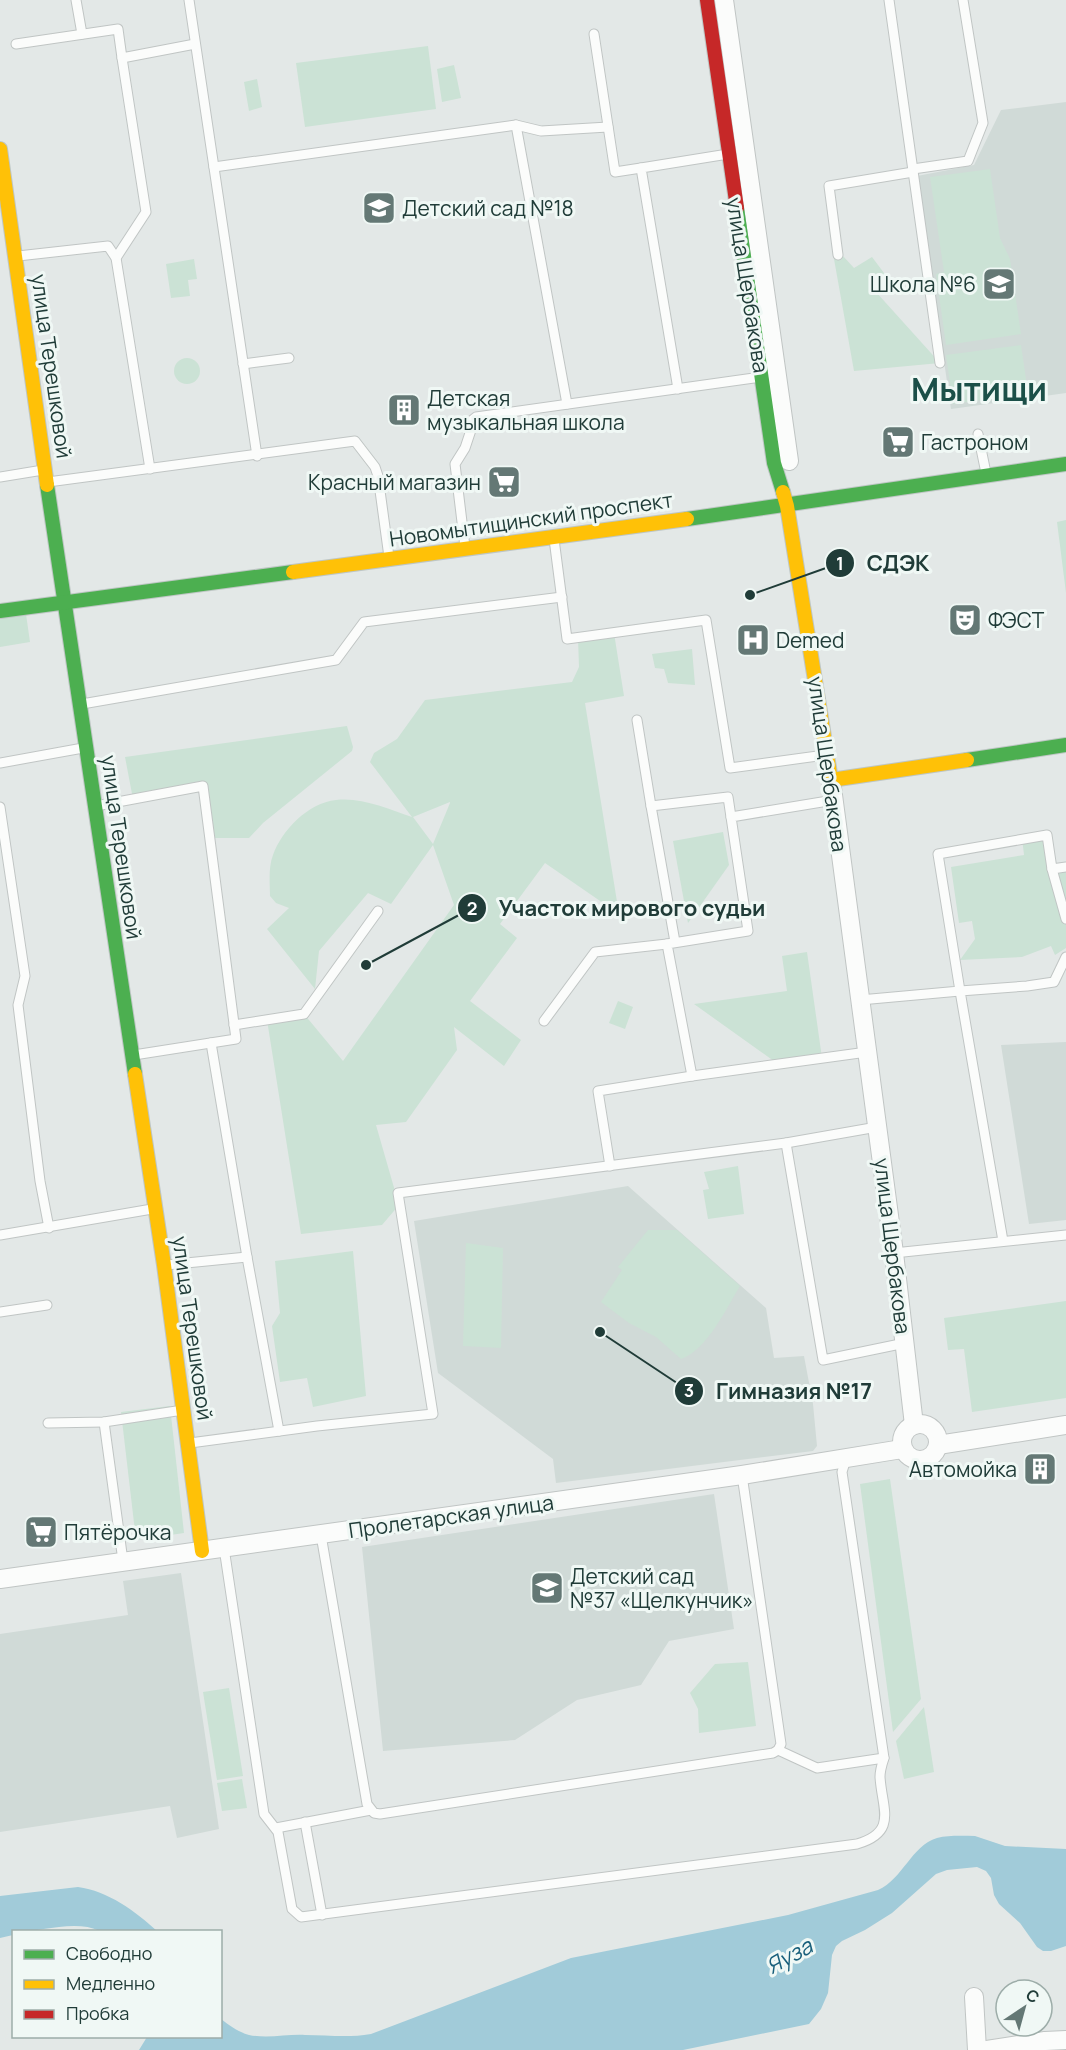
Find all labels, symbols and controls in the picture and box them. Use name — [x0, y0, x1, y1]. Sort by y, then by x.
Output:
school or university icon: Детский сад №18 — [361, 190, 397, 226]
place label: Детский сад №18 — [402, 194, 574, 222]
street label: улица Щербакова — [720, 195, 776, 375]
school or university icon: Школа №6 — [981, 266, 1017, 302]
place label: Школа №6 — [870, 270, 976, 298]
street label: улица Терешковой — [25, 272, 79, 460]
district label: Мытищи — [911, 366, 1047, 411]
place label: Детская музыкальная школа — [427, 384, 625, 436]
building icon: Детская музыкальная школа — [386, 392, 422, 428]
supermarket icon: Гастроном — [880, 424, 916, 460]
place label: Гастроном — [921, 428, 1029, 456]
supermarket icon: Красный магазин — [486, 464, 522, 500]
place label: Красный магазин — [308, 468, 481, 496]
street label: Новомытищинский проспект — [387, 485, 675, 553]
callout: СДЭК — [825, 543, 941, 583]
text: СДЭК — [867, 548, 930, 578]
text: 1 — [836, 551, 844, 575]
theatre icon: ФЭСТ — [947, 602, 983, 638]
place label: ФЭСТ — [988, 606, 1045, 634]
hospital icon: Demed — [735, 622, 771, 658]
place label: Demed — [776, 626, 845, 654]
street label: улица Щербакова — [802, 674, 854, 854]
street label: улица Терешковой — [95, 753, 149, 941]
callout: Участок мирового судьи — [457, 888, 777, 928]
text: Участок мирового судьи — [499, 893, 765, 923]
text: 2 — [467, 896, 477, 920]
street label: улица Щербакова — [868, 1156, 918, 1336]
street label: улица Терешковой — [166, 1234, 220, 1422]
callout: Гимназия №17 — [674, 1371, 884, 1411]
text: Гимназия №17 — [716, 1376, 872, 1406]
text: 3 — [684, 1378, 694, 1402]
building icon: Автомойка — [1022, 1451, 1058, 1487]
place label: Автомойка — [909, 1455, 1017, 1483]
street label: Пролетарская улица — [347, 1488, 555, 1544]
supermarket icon: Пятёрочка — [23, 1514, 59, 1550]
place label: Пятёрочка — [64, 1518, 171, 1546]
place label: Детский сад №37 «Щелкунчик» — [570, 1562, 754, 1614]
school or university icon: Детский сад №37 «Щелкунчик» — [529, 1570, 565, 1606]
legend — [12, 1930, 222, 2038]
water label: Яуза — [760, 1930, 819, 1981]
text: Свободно — [66, 1941, 152, 1965]
text: Медленно — [66, 1971, 155, 1995]
north arrow — [994, 1978, 1054, 2038]
text: С — [1022, 1983, 1044, 2008]
text: Пробка — [66, 2001, 129, 2025]

